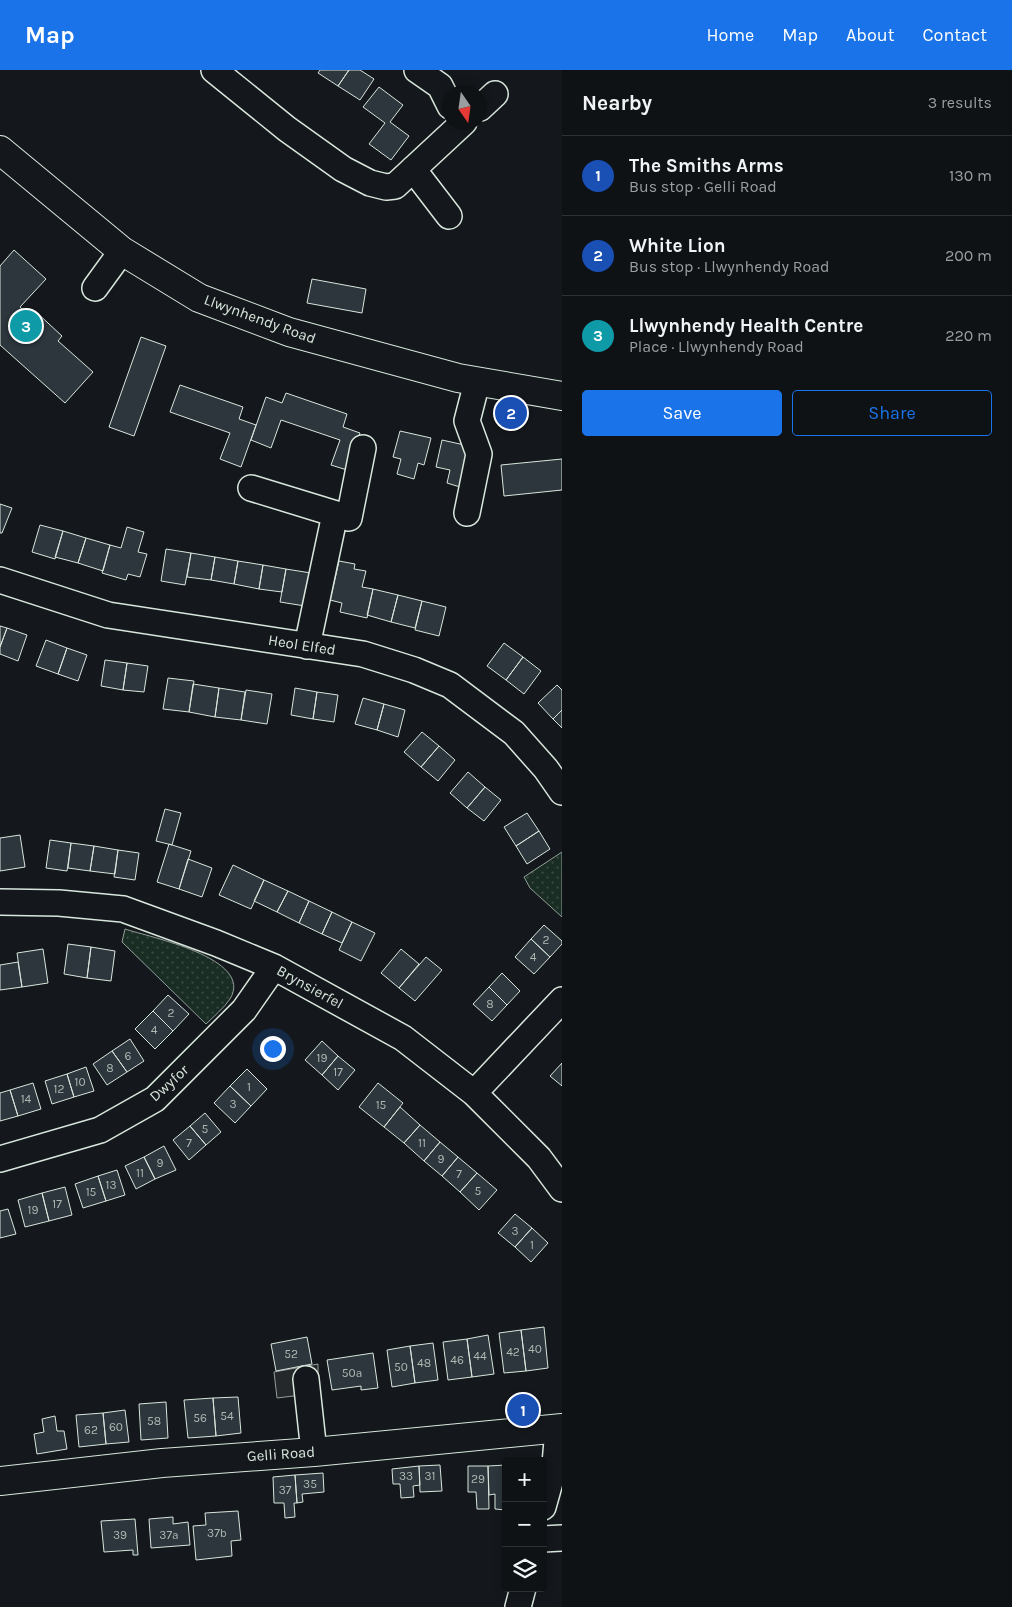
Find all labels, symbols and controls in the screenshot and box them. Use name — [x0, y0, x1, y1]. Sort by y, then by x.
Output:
text: Map — [25, 21, 75, 49]
text: Home — [706, 24, 754, 46]
text: Map — [782, 24, 818, 46]
text: About — [846, 24, 895, 46]
text: Contact — [923, 24, 987, 46]
north arrow — [442, 85, 487, 130]
text: Nearby — [582, 91, 652, 115]
text: 3 results — [928, 93, 992, 112]
text: The Smiths Arms — [629, 155, 784, 177]
text: 1 — [595, 166, 601, 185]
text: 130 m — [949, 166, 992, 185]
text: Bus stop · Gelli Road — [629, 177, 777, 196]
text: White Lion — [629, 235, 726, 257]
text: 2 — [593, 246, 603, 265]
text: 200 m — [945, 246, 992, 265]
text: Bus stop · Llwynhendy Road — [629, 257, 830, 276]
street label: Llwynhendy Road — [202, 290, 318, 348]
pin: 3 — [10, 307, 42, 345]
text: Llwynhendy Health Centre — [629, 315, 863, 337]
text: 3 — [593, 326, 603, 345]
text: 220 m — [945, 326, 992, 345]
text: Place · Llwynhendy Road — [629, 337, 804, 356]
button: Save — [582, 390, 782, 436]
button: Share — [792, 390, 992, 436]
pin: 2 — [495, 394, 527, 432]
street label: Heol Elfed — [267, 631, 337, 659]
house number: 2 — [543, 933, 550, 947]
house number: 4 — [530, 950, 537, 964]
street label: Brynsierfel — [274, 961, 346, 1013]
house number: 8 — [486, 997, 494, 1011]
house number: 2 — [168, 1006, 175, 1020]
house number: 4 — [151, 1023, 158, 1037]
your location — [260, 1036, 286, 1062]
house number: 6 — [125, 1049, 132, 1063]
house number: 19 — [317, 1051, 327, 1065]
street label: Dwyfor — [146, 1060, 193, 1105]
house number: 8 — [106, 1061, 114, 1075]
house number: 17 — [333, 1065, 343, 1079]
house number: 10 — [74, 1075, 86, 1089]
house number: 1 — [247, 1080, 251, 1094]
house number: 12 — [54, 1082, 65, 1096]
house number: 14 — [21, 1092, 32, 1106]
house number: 3 — [229, 1097, 237, 1111]
house number: 15 — [376, 1098, 387, 1112]
house number: 5 — [202, 1122, 209, 1136]
house number: 7 — [186, 1136, 192, 1150]
house number: 11 — [418, 1136, 426, 1150]
house number: 9 — [438, 1152, 445, 1166]
house number: 9 — [157, 1156, 164, 1170]
house number: 11 — [136, 1166, 144, 1180]
house number: 7 — [456, 1167, 462, 1181]
house number: 13 — [105, 1178, 117, 1192]
house number: 5 — [475, 1184, 482, 1198]
house number: 15 — [86, 1185, 97, 1199]
house number: 17 — [52, 1197, 62, 1211]
house number: 19 — [28, 1203, 38, 1217]
house number: 3 — [511, 1224, 519, 1238]
house number: 1 — [530, 1238, 534, 1252]
house number: 40 — [528, 1342, 542, 1356]
house number: 42 — [506, 1345, 520, 1359]
house number: 52 — [284, 1347, 298, 1361]
house number: 44 — [473, 1349, 487, 1363]
house number: 46 — [450, 1353, 464, 1367]
house number: 48 — [417, 1356, 431, 1370]
house number: 50 — [394, 1360, 408, 1374]
house number: 50a — [342, 1366, 362, 1380]
pin: 1 — [507, 1391, 539, 1429]
house number: 54 — [220, 1409, 234, 1423]
house number: 56 — [193, 1411, 207, 1425]
house number: 58 — [147, 1414, 161, 1428]
house number: 60 — [109, 1420, 123, 1434]
house number: 62 — [84, 1423, 98, 1437]
street label: Gelli Road — [246, 1443, 316, 1465]
map controls — [502, 1457, 547, 1592]
button: + — [502, 1457, 547, 1502]
house number: 33 — [399, 1469, 413, 1483]
house number: 31 — [424, 1469, 436, 1483]
house number: 29 — [471, 1472, 485, 1486]
house number: 35 — [303, 1477, 317, 1491]
house number: 37 — [279, 1483, 292, 1497]
button: − — [502, 1502, 547, 1547]
house number: 37b — [207, 1526, 227, 1540]
house number: 39 — [113, 1528, 127, 1542]
house number: 37a — [159, 1528, 179, 1542]
button: layers — [502, 1547, 547, 1592]

